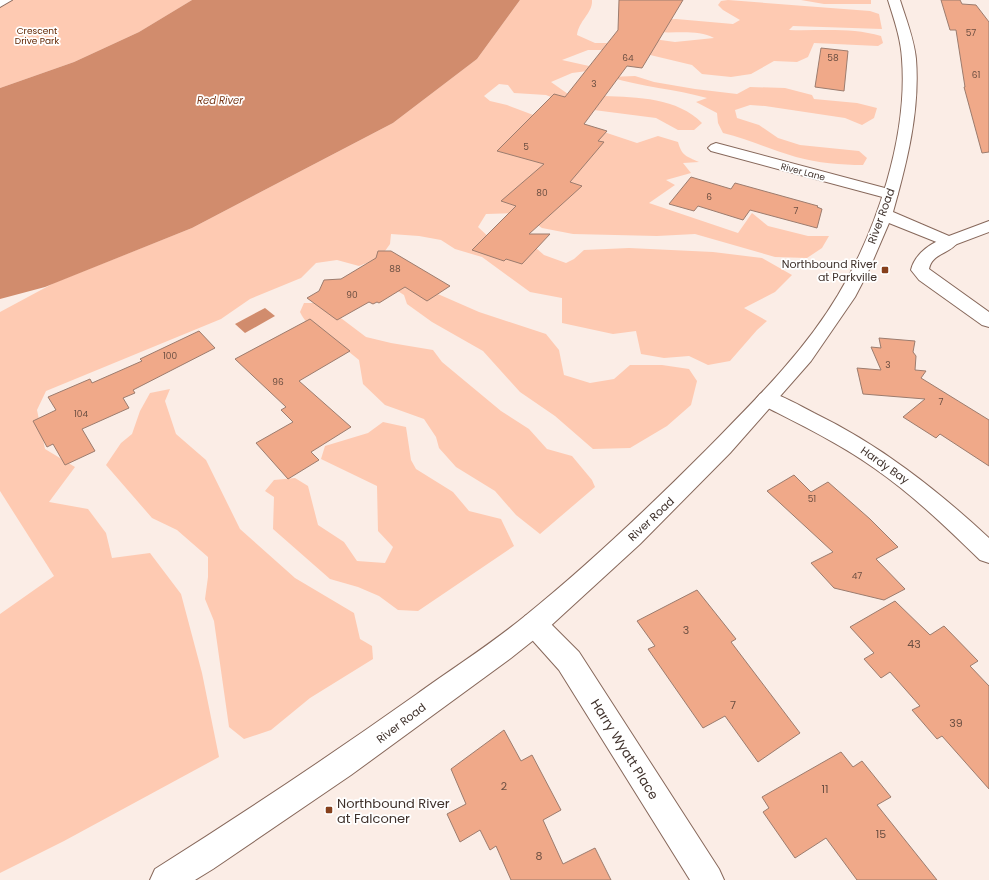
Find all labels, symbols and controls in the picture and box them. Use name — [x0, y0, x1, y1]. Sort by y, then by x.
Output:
park label: Crescent Drive Park — [15, 25, 59, 47]
house number: 57 — [966, 27, 976, 39]
house number: 64 — [622, 52, 634, 64]
house number: 58 — [827, 52, 839, 64]
house number: 61 — [972, 69, 980, 81]
house number: 3 — [591, 78, 597, 90]
water label: Red River — [197, 93, 243, 108]
house number: 5 — [523, 141, 529, 153]
street label: River Lane — [780, 160, 827, 184]
street label: River Road — [864, 186, 898, 246]
house number: 80 — [536, 187, 548, 199]
house number: 6 — [706, 191, 712, 203]
house number: 7 — [794, 205, 799, 217]
place label: Northbound River at Parkville — [782, 256, 877, 285]
house number: 88 — [389, 263, 401, 275]
marker: Northbound River at Parkville — [880, 265, 890, 275]
house number: 90 — [346, 289, 358, 301]
house number: 100 — [163, 350, 177, 362]
house number: 3 — [885, 359, 891, 371]
house number: 96 — [272, 376, 284, 388]
house number: 7 — [939, 396, 944, 408]
house number: 104 — [74, 408, 88, 420]
street label: Hardy Bay — [857, 442, 913, 488]
street label: River Road — [624, 493, 678, 545]
house number: 51 — [808, 493, 816, 505]
house number: 47 — [852, 570, 862, 582]
house number: 3 — [683, 622, 689, 638]
house number: 43 — [907, 636, 921, 652]
street label: Harry Wyatt Place — [586, 695, 663, 803]
house number: 7 — [730, 697, 736, 713]
street label: River Road — [373, 699, 429, 747]
house number: 39 — [949, 715, 963, 731]
house number: 2 — [501, 778, 507, 794]
house number: 11 — [821, 781, 829, 797]
place label: Northbound River at Falconer — [337, 794, 450, 828]
marker: Northbound River at Falconer — [324, 805, 334, 815]
house number: 15 — [876, 826, 886, 842]
house number: 8 — [536, 848, 543, 864]

